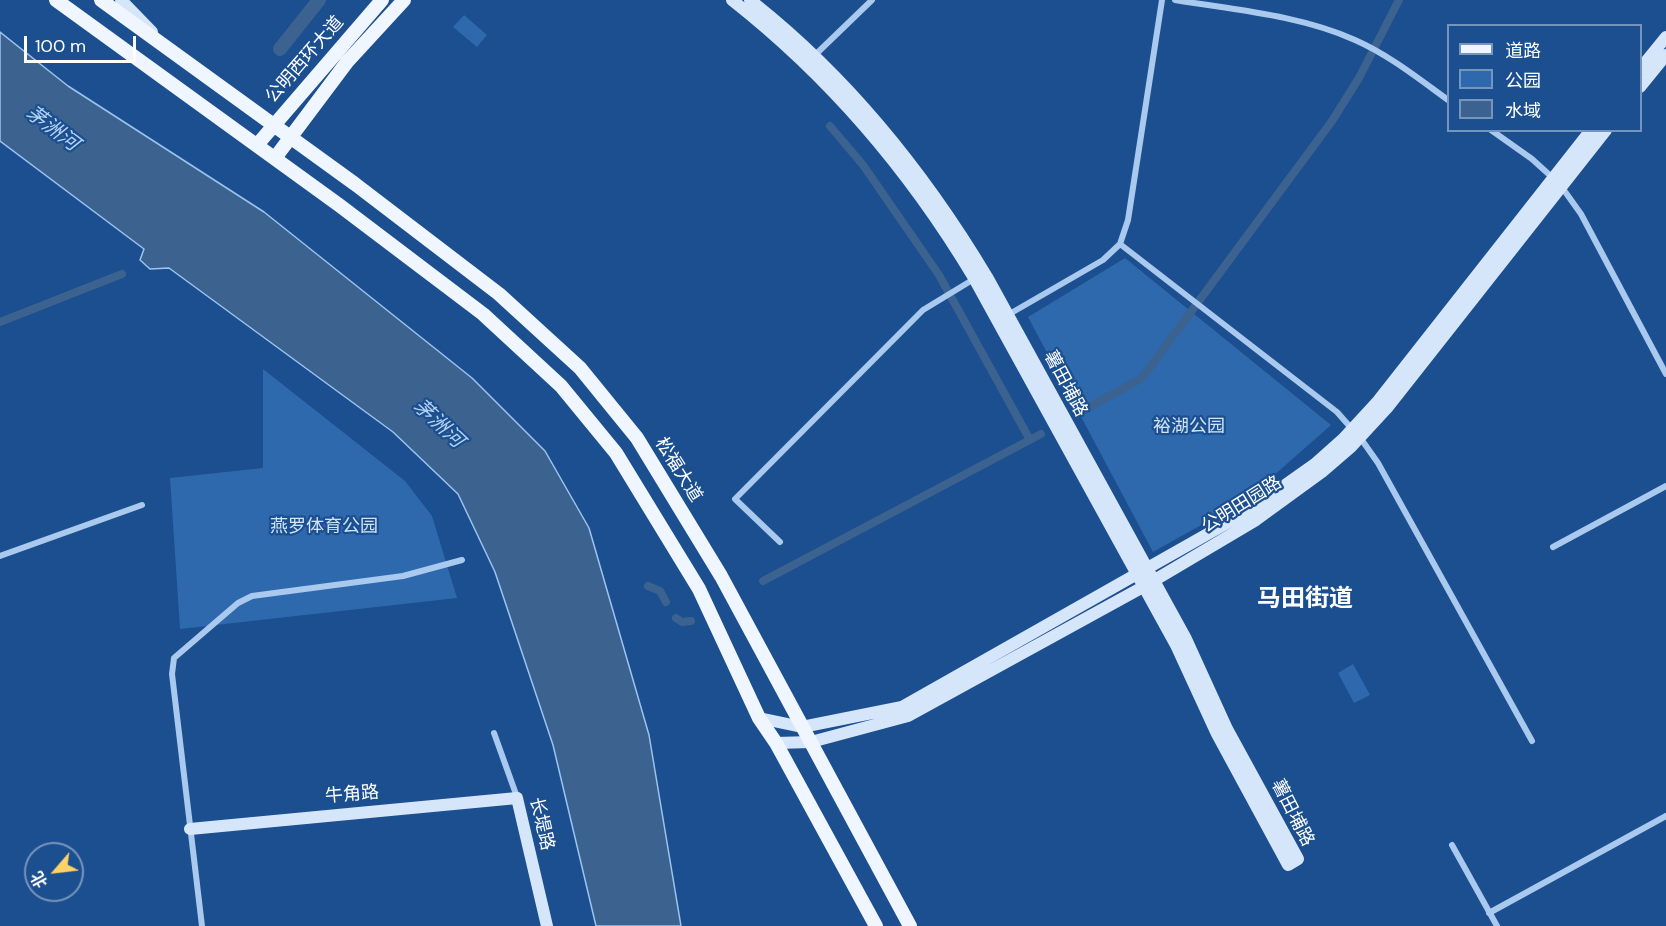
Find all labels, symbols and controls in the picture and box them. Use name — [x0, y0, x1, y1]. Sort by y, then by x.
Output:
street label: 公明西环大道 — [261, 12, 349, 108]
scale bar — [27, 24, 140, 62]
legend — [1447, 24, 1642, 132]
text: 100 m — [35, 34, 86, 58]
text: 道路 — [1505, 39, 1541, 63]
text: 公园 — [1505, 69, 1541, 93]
text: 水域 — [1505, 99, 1541, 123]
water label: 茅洲河 — [21, 101, 83, 157]
street label: 薯田埔路 — [1039, 347, 1091, 421]
water label: 茅洲河 — [408, 395, 468, 453]
park label: 裕湖公园 — [1153, 416, 1225, 438]
street label: 松福大道 — [650, 434, 706, 506]
street label: 公明田园路 — [1198, 472, 1286, 538]
park label: 燕罗体育公园 — [270, 516, 378, 538]
district label: 马田街道 — [1257, 586, 1353, 614]
street label: 薯田埔路 — [1266, 776, 1318, 850]
street label: 牛角路 — [324, 782, 380, 808]
street label: 长堤路 — [524, 795, 558, 853]
north arrow — [24, 842, 84, 902]
text: 北 — [26, 868, 52, 892]

